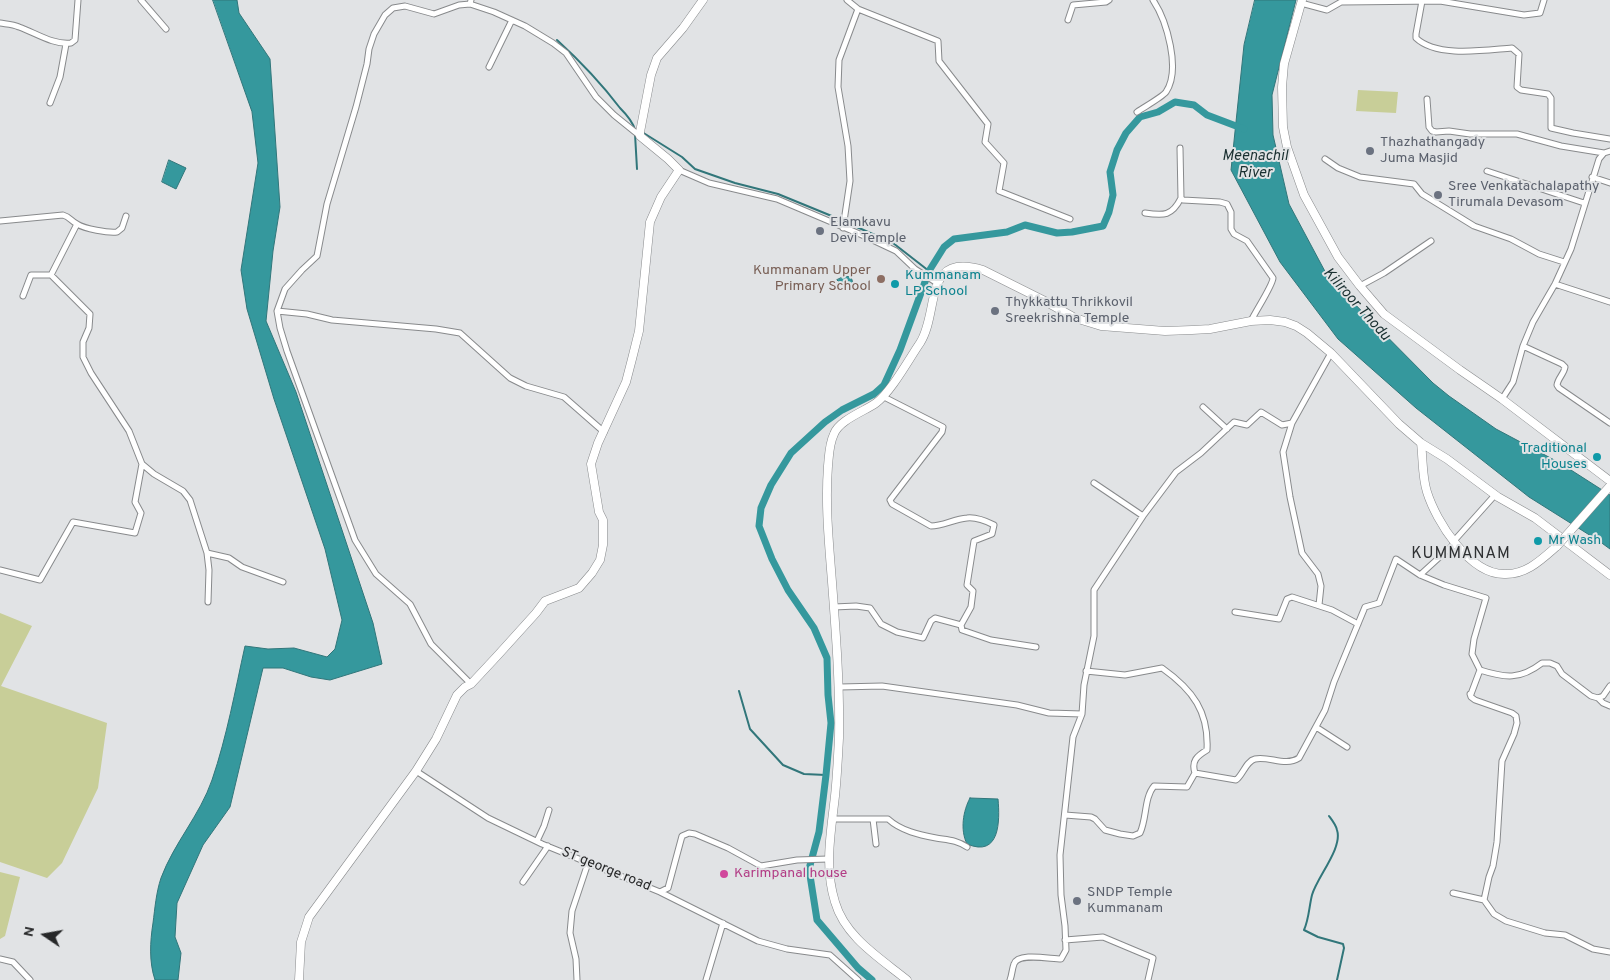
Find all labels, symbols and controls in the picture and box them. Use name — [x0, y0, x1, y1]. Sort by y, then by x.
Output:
place label: Thazhathangady Juma Masjid — [1380, 135, 1485, 168]
marker: Thazhathangady Juma Masjid — [1364, 145, 1376, 157]
water label: Meenachil River — [1222, 148, 1288, 183]
place label: Sree Venkatachalapathy Tirumala Devasom — [1448, 179, 1599, 212]
marker: Sree Venkatachalapathy Tirumala Devasom — [1432, 189, 1444, 201]
place label: Elamkavu Devi Temple — [830, 215, 906, 248]
marker: Elamkavu Devi Temple — [814, 225, 826, 237]
place label: Kummanam Upper Primary School — [753, 263, 871, 296]
water label: Kiliroor Thodu — [1319, 265, 1393, 345]
place label: Kummanam LP School — [905, 268, 981, 300]
marker: Kummanam Upper Primary School — [875, 273, 887, 285]
marker: Kummanam LP School — [889, 278, 901, 290]
place label: Thykkattu Thrikkovil Sreekrishna Temple — [1005, 295, 1133, 328]
marker: Thykkattu Thrikkovil Sreekrishna Temple — [989, 305, 1001, 317]
place label: Traditional Houses — [1521, 441, 1587, 474]
marker: Traditional Houses — [1591, 451, 1603, 463]
place label: Mr Wash — [1548, 533, 1601, 549]
marker: Mr Wash — [1532, 535, 1544, 547]
district label: KUMMANAM — [1410, 545, 1512, 565]
street label: ST george road — [559, 844, 653, 896]
place label: Karimpanal house — [734, 866, 847, 882]
marker: Karimpanal house — [718, 868, 730, 880]
place label: SNDP Temple Kummanam — [1087, 885, 1173, 918]
marker: SNDP Temple Kummanam — [1071, 895, 1083, 907]
north arrow — [20, 910, 70, 960]
text: N — [20, 925, 39, 938]

